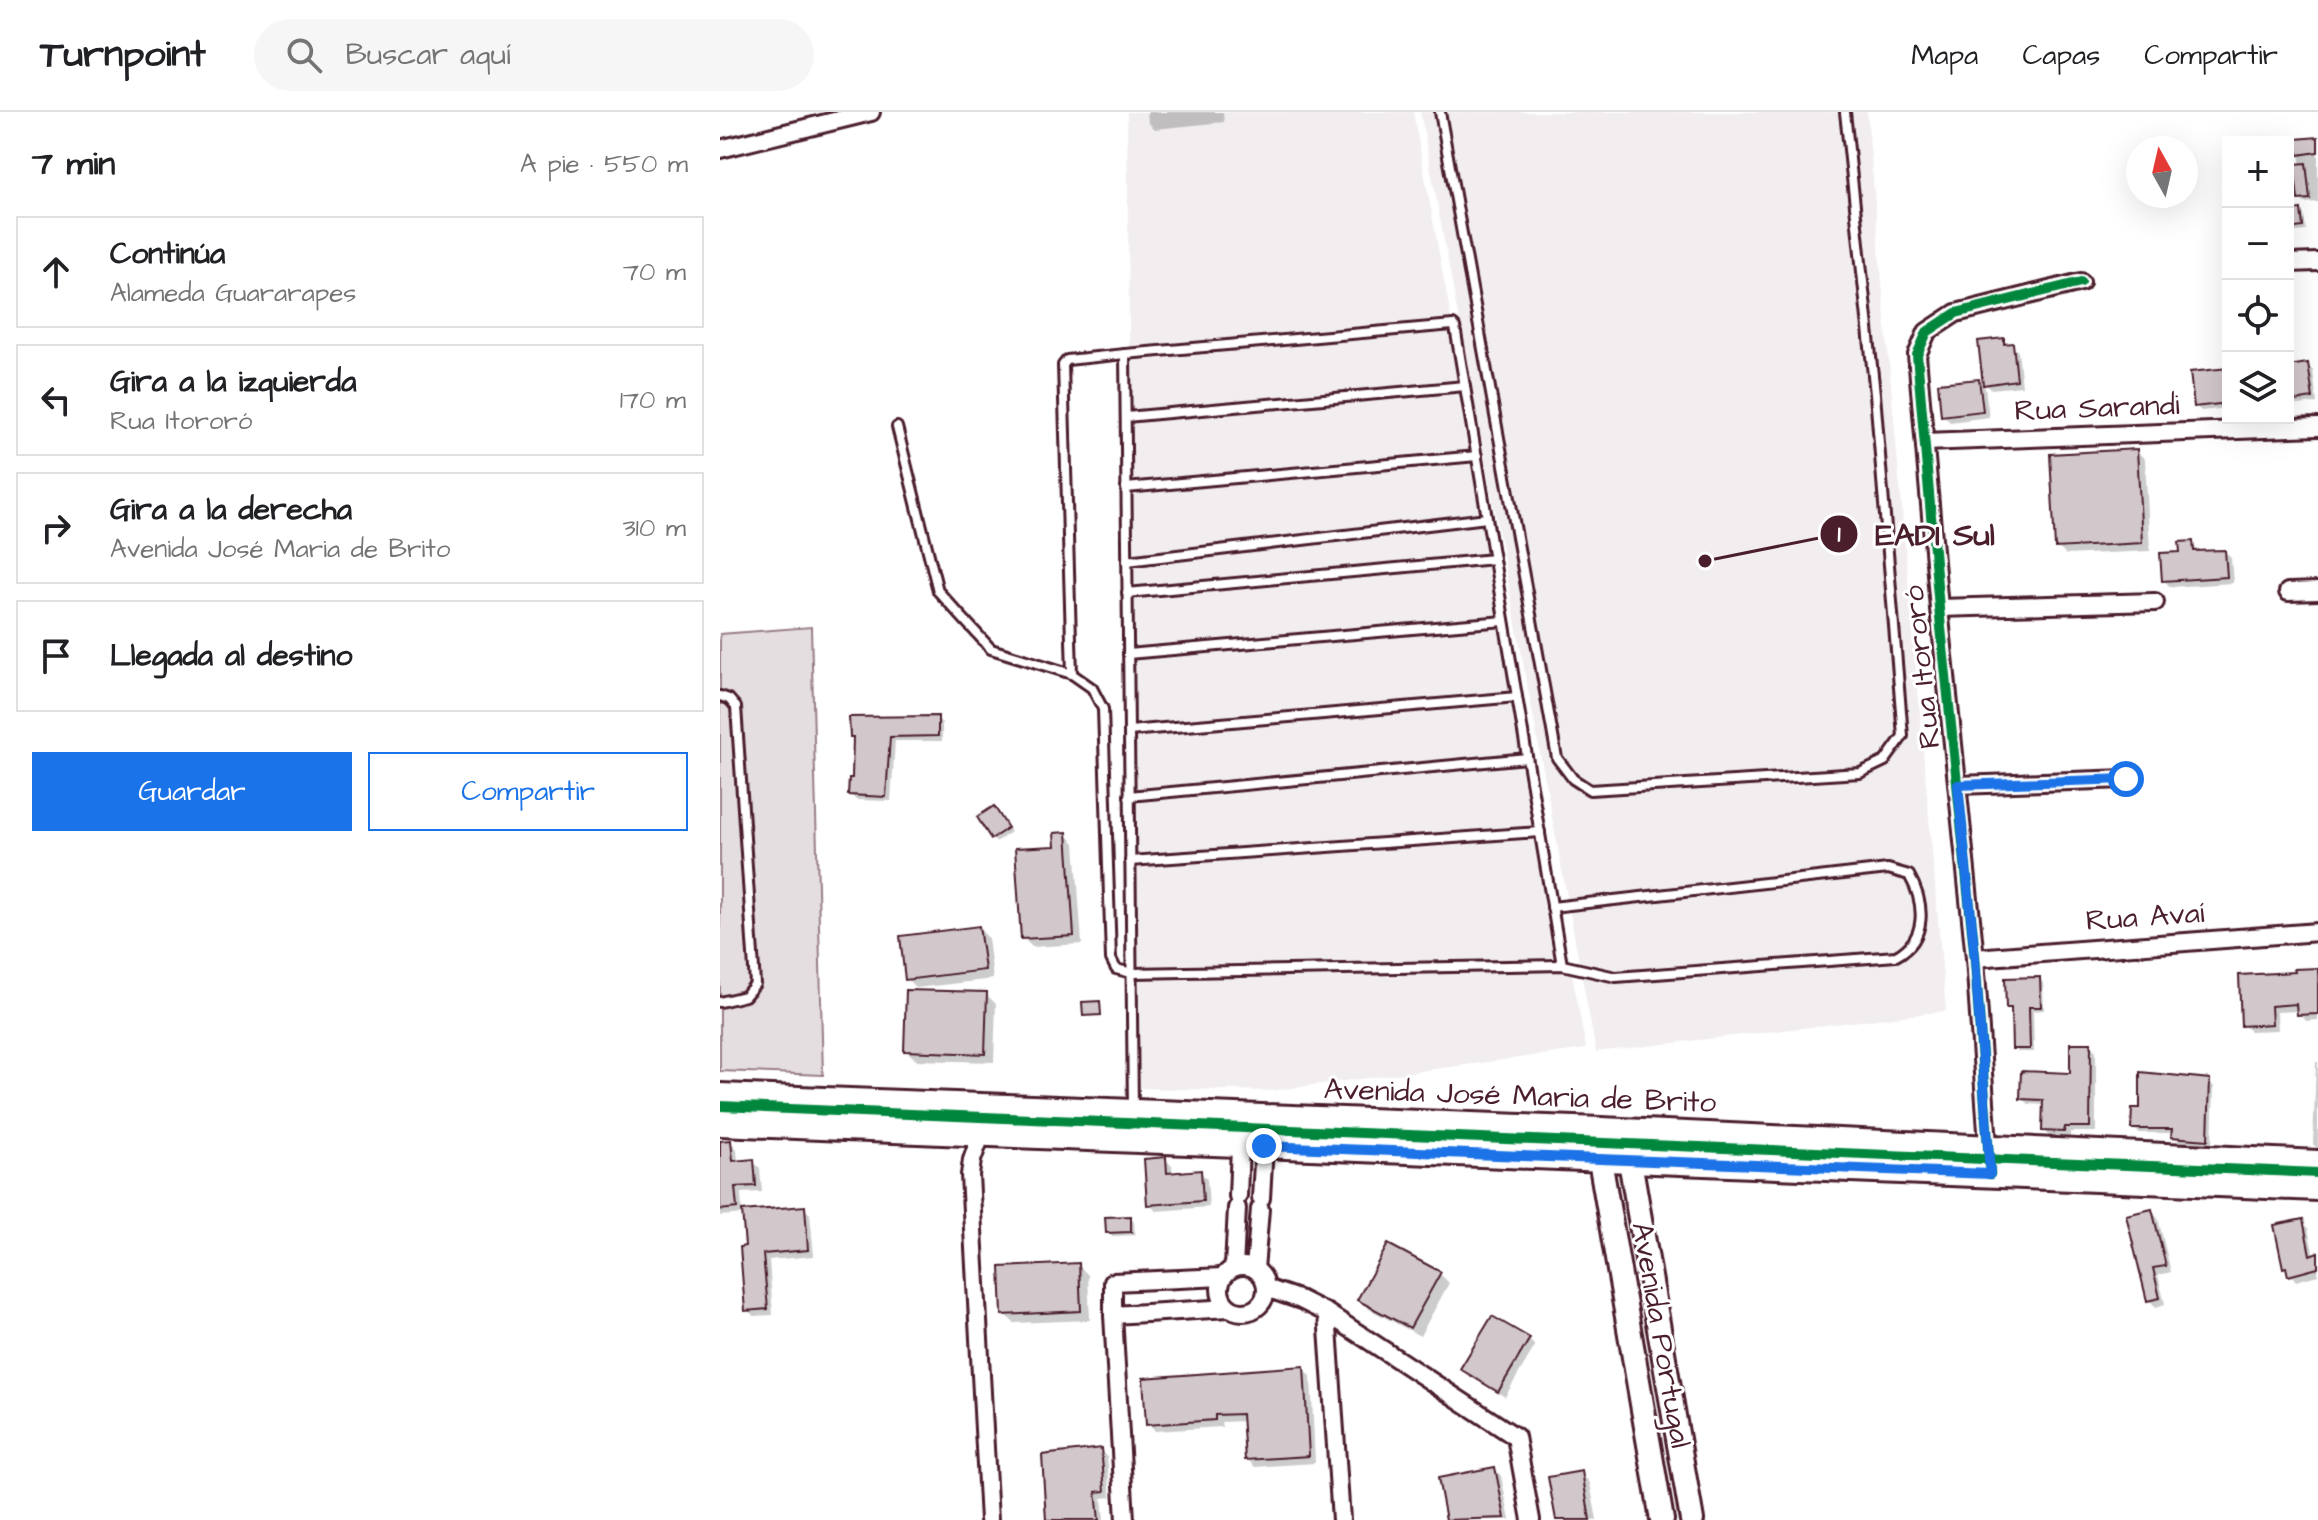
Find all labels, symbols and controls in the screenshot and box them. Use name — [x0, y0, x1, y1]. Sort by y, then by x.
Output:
search box — [254, 19, 814, 91]
text: Turnpoint — [40, 29, 206, 81]
icon: search — [282, 33, 326, 77]
text: Buscar aquí — [346, 34, 510, 76]
text: Mapa — [1911, 36, 1978, 75]
text: Capas — [2022, 36, 2100, 75]
text: Compartir — [2144, 36, 2278, 75]
north arrow — [2126, 136, 2198, 208]
map controls — [2222, 136, 2294, 424]
button: + — [2222, 136, 2294, 208]
text: 7 min — [32, 140, 115, 188]
text: A pie · 550 m — [520, 146, 688, 182]
button: − — [2222, 208, 2294, 280]
text: Continúa — [110, 233, 225, 275]
icon: ahead — [34, 250, 78, 294]
text: 70 m — [623, 254, 686, 290]
text: Alameda Guararapes — [110, 275, 356, 311]
button: locate — [2222, 280, 2294, 352]
button: layers — [2222, 352, 2294, 424]
text: Gira a la izquierda — [110, 361, 356, 403]
icon: left — [34, 378, 78, 422]
text: 170 m — [620, 382, 686, 418]
street label: Rua Sarandi — [2014, 384, 2181, 432]
text: Rua Itororó — [110, 403, 252, 439]
text: Gira a la derecha — [110, 489, 352, 531]
icon: right — [34, 506, 78, 550]
callout: EADI Sul — [1819, 506, 2010, 562]
text: 310 m — [622, 510, 686, 546]
text: EADI Sul — [1875, 513, 1995, 558]
text: 1 — [1837, 518, 1841, 552]
text: Avenida José Maria de Brito — [110, 531, 450, 567]
street label: Rua Itororó — [1893, 583, 1951, 751]
icon: arrive — [34, 634, 78, 678]
text: Llegada al destino — [110, 635, 352, 677]
button: Guardar — [32, 752, 352, 831]
button: Compartir — [368, 752, 688, 831]
route start — [2108, 761, 2144, 797]
street label: Rua Avaí — [2084, 892, 2206, 942]
street label: Avenida José Maria de Brito — [1323, 1068, 1717, 1124]
route end — [1246, 1128, 1282, 1164]
street label: Avenida Portugal — [1619, 1219, 1702, 1451]

